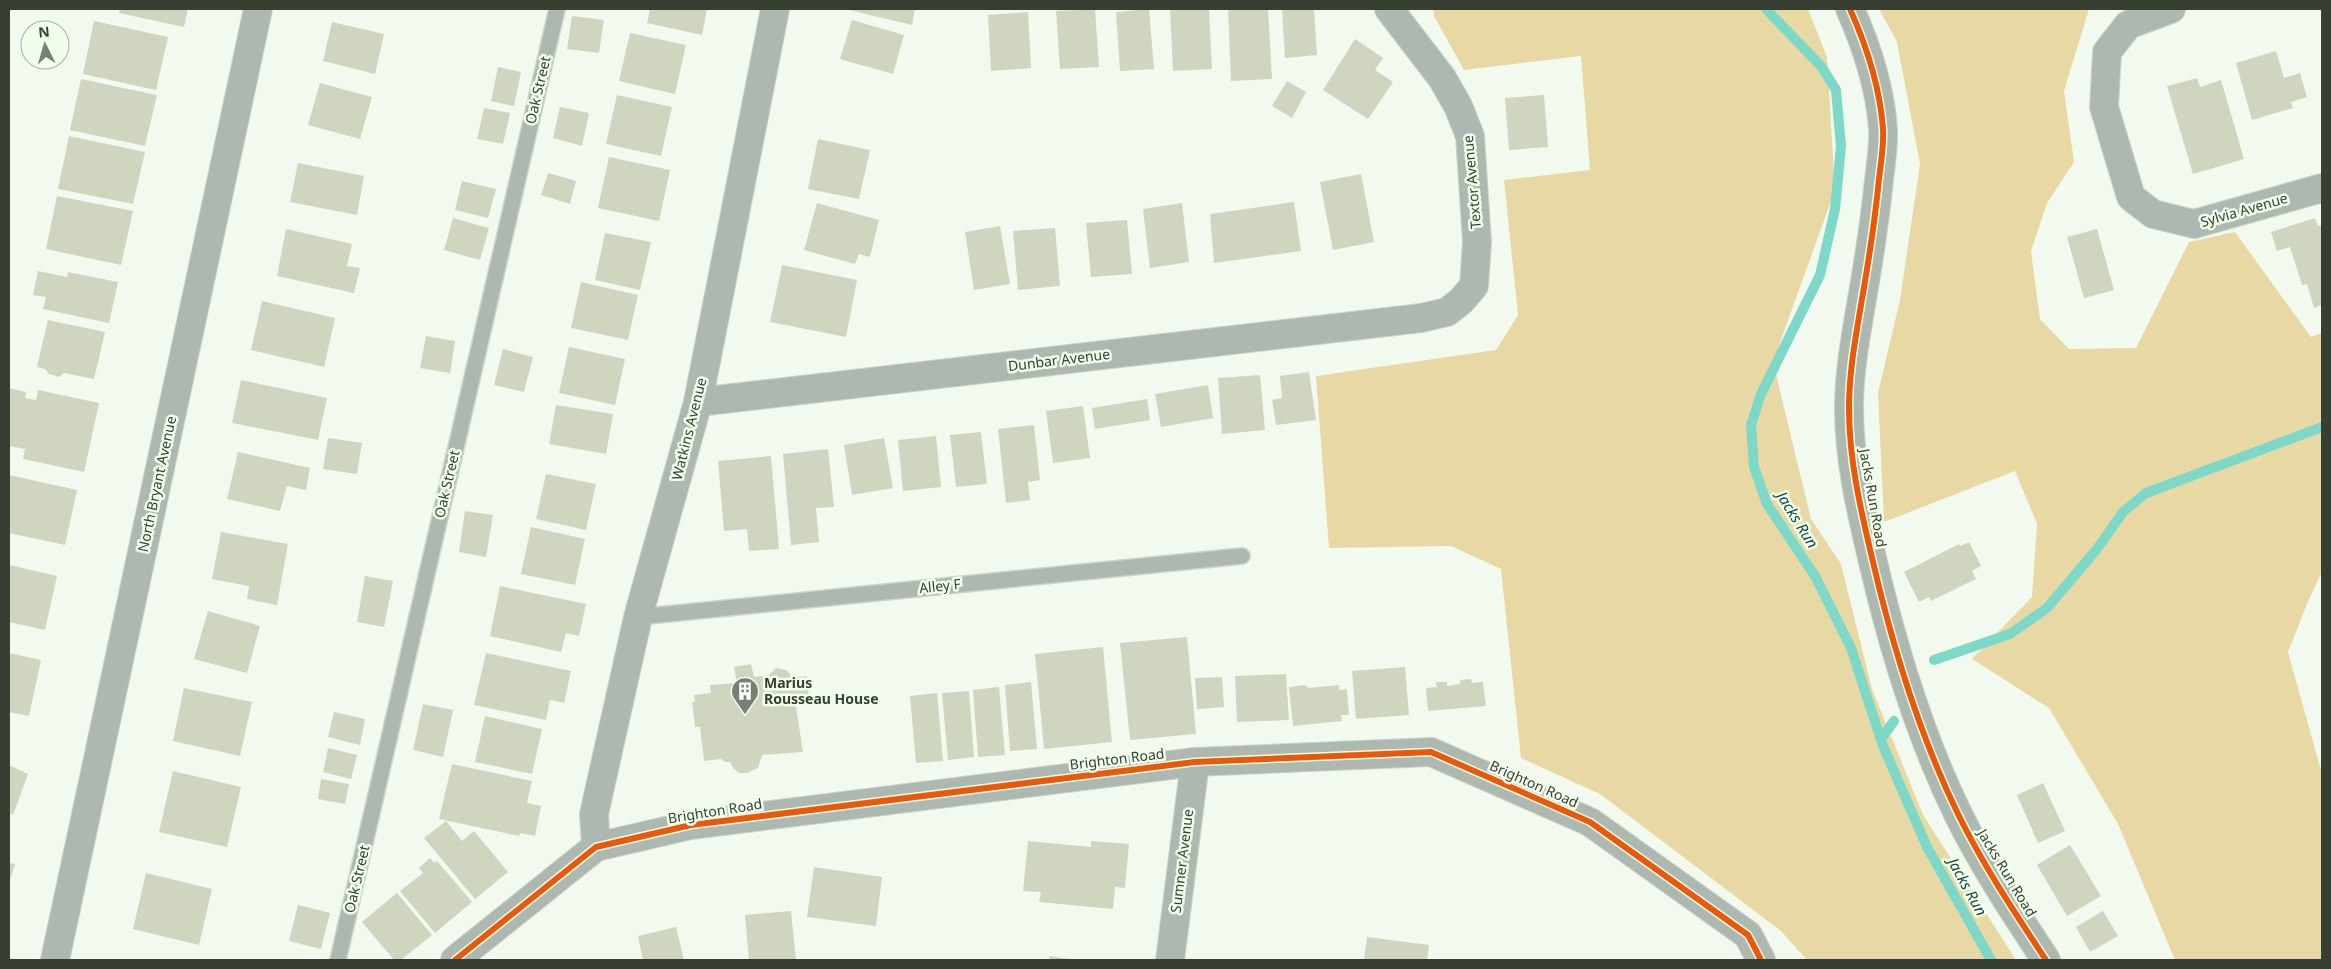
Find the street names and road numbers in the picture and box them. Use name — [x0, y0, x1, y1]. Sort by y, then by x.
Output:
street label: Oak Street — [520, 54, 555, 126]
street label: Textor Avenue — [1458, 134, 1485, 230]
street label: Sylvia Avenue — [2198, 188, 2290, 231]
street label: Dunbar Avenue — [1007, 344, 1111, 375]
street label: Watkins Avenue — [667, 376, 710, 482]
street label: North Bryant Avenue — [133, 414, 180, 554]
street label: Jacks Run Road — [1855, 445, 1891, 549]
street label: Oak Street — [429, 448, 464, 520]
street label: Alley F — [918, 574, 962, 597]
street label: Brighton Road — [1069, 743, 1165, 774]
street label: Brighton Road — [1487, 756, 1582, 812]
street label: Brighton Road — [666, 794, 763, 827]
street label: Sumner Avenue — [1166, 808, 1197, 914]
street label: Jacks Run Road — [1973, 823, 2041, 920]
street label: Oak Street — [339, 843, 374, 915]

